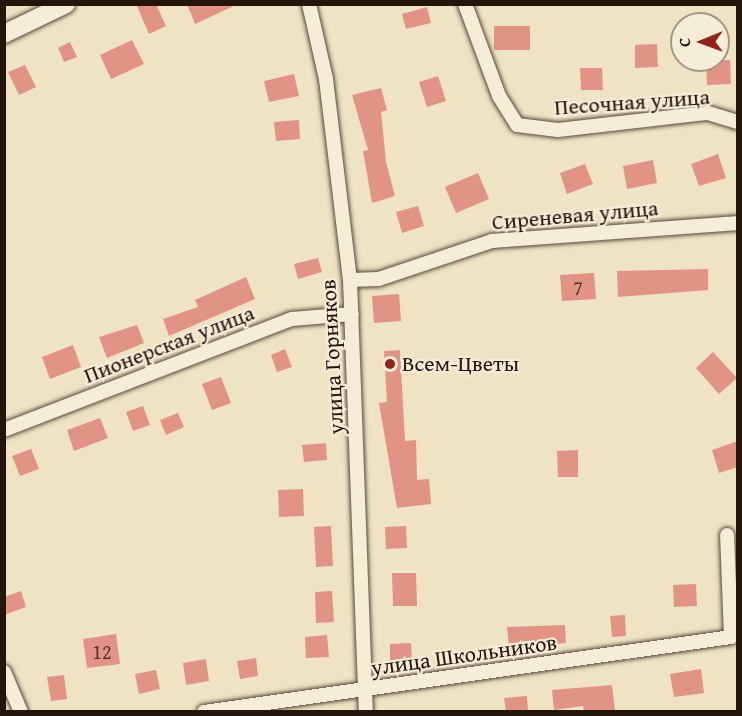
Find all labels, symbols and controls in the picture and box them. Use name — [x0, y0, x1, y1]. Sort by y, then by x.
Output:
north arrow — [670, 12, 730, 72]
text: С — [672, 38, 696, 47]
street label: Песочная улица — [553, 83, 711, 121]
street label: Сиреневая улица — [491, 195, 659, 235]
house number: 7 — [573, 275, 583, 299]
street label: улица Горняков — [315, 279, 349, 435]
street label: Пионерская улица — [80, 299, 258, 389]
place label: Всем-Цветы — [402, 351, 519, 377]
marker: Всем-Цветы — [383, 357, 397, 371]
street label: улица Школьников — [369, 629, 559, 681]
house number: 12 — [92, 639, 112, 663]

